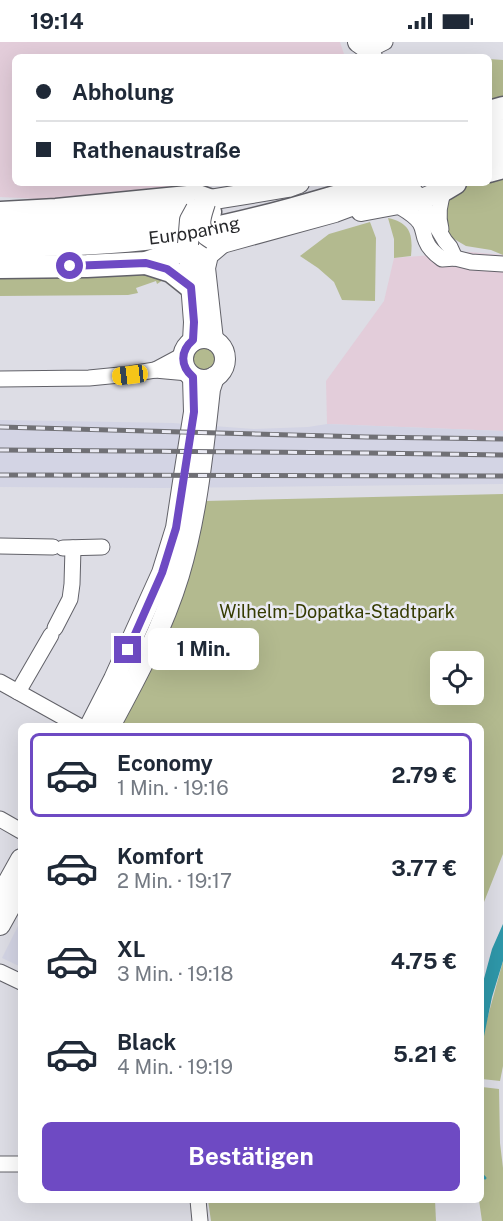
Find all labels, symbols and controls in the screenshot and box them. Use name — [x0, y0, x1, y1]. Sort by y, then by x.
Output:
text: 19:14 — [30, 8, 84, 34]
text: Abholung — [72, 79, 174, 105]
text: Rathenaustraße — [72, 137, 241, 163]
street label: Europaring — [147, 212, 242, 249]
route start — [56, 252, 83, 279]
car — [111, 364, 149, 386]
park label: Wilhelm-Dopatka-Stadtpark — [219, 601, 455, 622]
callout: 1 Min. — [149, 629, 260, 671]
route end — [114, 636, 141, 663]
text: 1 Min. — [176, 637, 231, 661]
map controls — [430, 651, 484, 705]
button: locate — [430, 651, 484, 705]
icon: car — [45, 748, 99, 802]
text: Economy — [117, 750, 213, 776]
text: 2.79 € — [392, 762, 457, 788]
text: 1 Min. · 19:16 — [117, 776, 229, 800]
icon: car — [45, 841, 99, 895]
text: Komfort — [117, 843, 204, 869]
text: 3.77 € — [391, 855, 457, 881]
text: 2 Min. · 19:17 — [117, 869, 232, 893]
icon: car — [45, 934, 99, 988]
text: XL — [117, 936, 145, 962]
text: 4.75 € — [391, 948, 457, 974]
text: 3 Min. · 19:18 — [117, 962, 234, 986]
icon: car — [45, 1027, 99, 1081]
text: Black — [117, 1029, 176, 1055]
text: 5.21 € — [393, 1041, 457, 1067]
text: 4 Min. · 19:19 — [117, 1055, 233, 1079]
button: Bestätigen — [42, 1122, 460, 1191]

